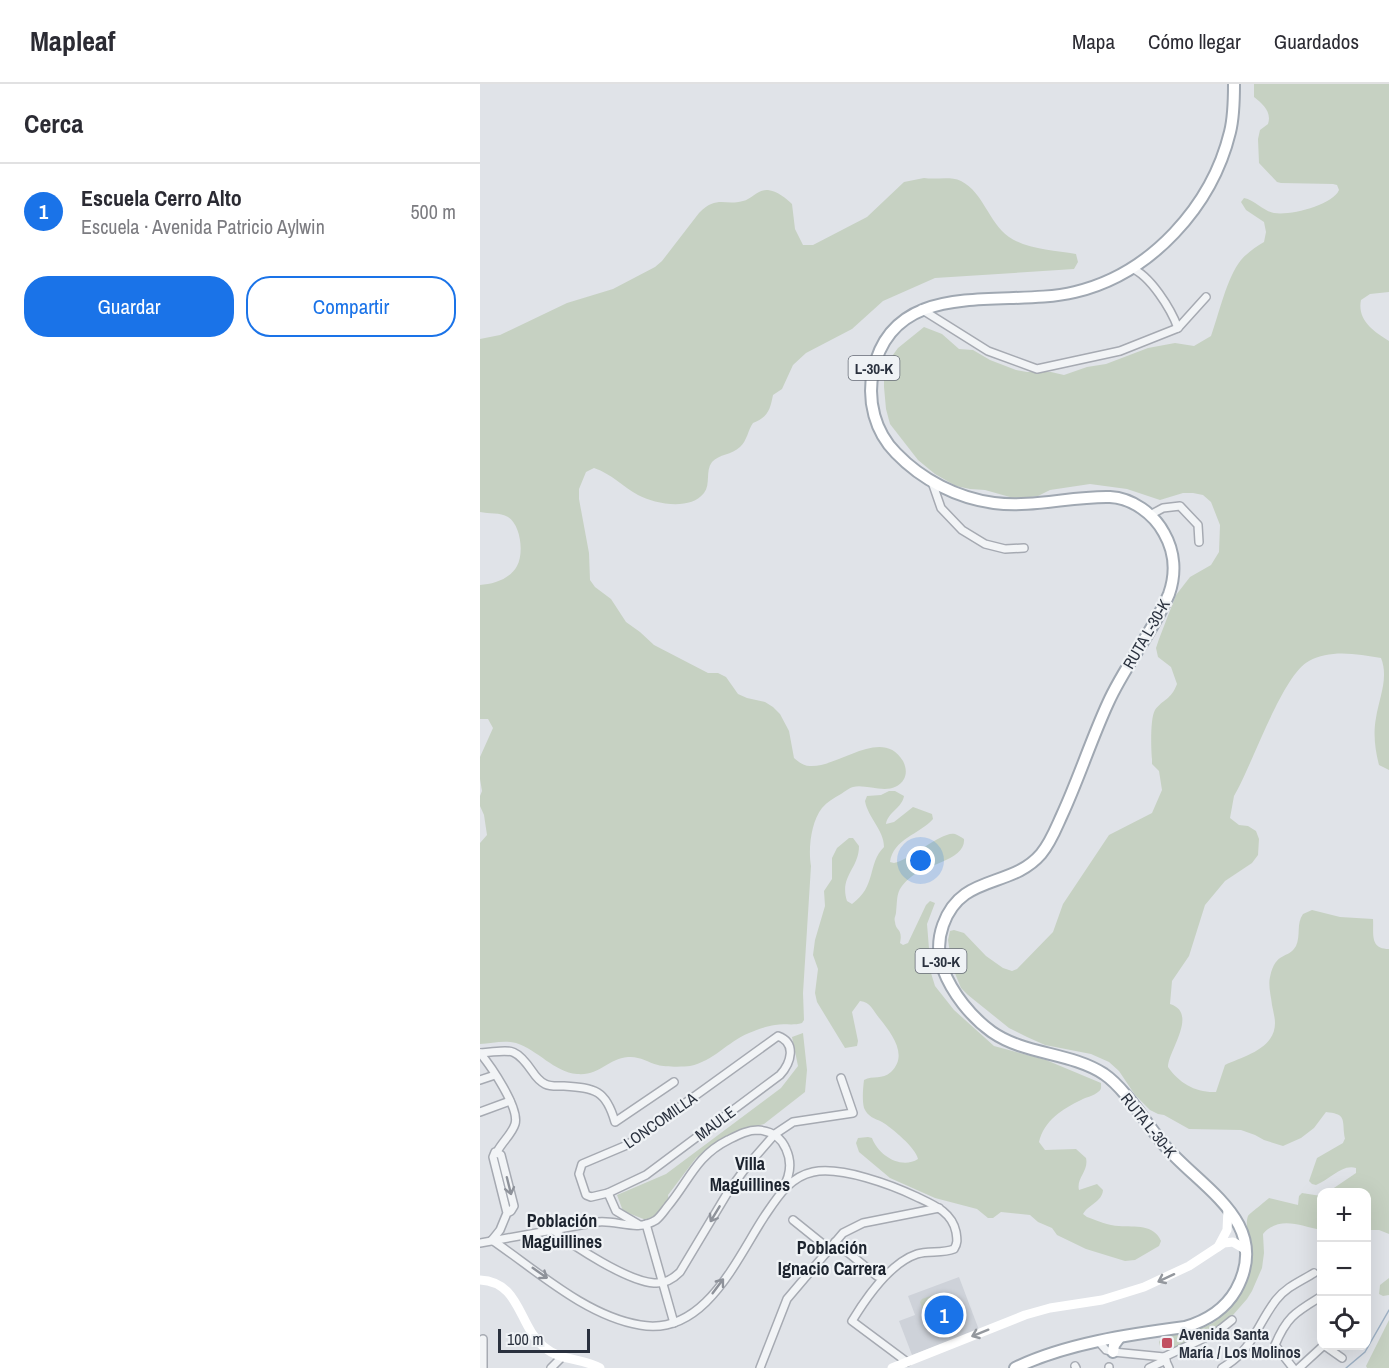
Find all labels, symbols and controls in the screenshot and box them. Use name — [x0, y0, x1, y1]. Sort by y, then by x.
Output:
text: Mapleaf — [30, 22, 115, 60]
text: Mapa — [1072, 27, 1115, 56]
text: Cómo llegar — [1148, 27, 1241, 56]
text: Guardados — [1274, 27, 1359, 56]
text: Cerca — [24, 106, 83, 141]
text: Escuela Cerro Alto — [81, 183, 242, 213]
text: 1 — [39, 198, 48, 225]
text: 500 m — [410, 198, 456, 225]
text: Escuela · Avenida Patricio Aylwin — [81, 213, 325, 240]
button: Guardar — [24, 276, 234, 337]
button: Compartir — [246, 276, 456, 337]
road number: L-30-K — [848, 356, 900, 380]
street label: RUTA L-30-K — [1117, 595, 1175, 673]
your location — [906, 846, 935, 875]
road number: L-30-K — [916, 949, 966, 973]
street label: LONCOMILLA — [619, 1087, 701, 1153]
street label: RUTA L-30-K — [1116, 1088, 1182, 1162]
street label: MAULE — [690, 1101, 740, 1145]
district label: Villa Maguillines — [710, 1151, 790, 1197]
one-way arrow — [504, 1176, 515, 1195]
map controls — [1317, 1188, 1371, 1350]
button: + — [1317, 1188, 1371, 1242]
one-way arrow — [709, 1205, 721, 1222]
district label: Población Maguillines — [522, 1208, 602, 1254]
district label: Población Ignacio Carrera — [778, 1235, 887, 1281]
button: − — [1317, 1242, 1371, 1296]
one-way arrow — [531, 1267, 547, 1279]
one-way arrow — [1157, 1273, 1176, 1284]
one-way arrow — [712, 1279, 725, 1295]
pin: 1 — [924, 1292, 964, 1338]
button: locate — [1317, 1296, 1371, 1350]
place label: Avenida Santa María / Los Molinos — [1179, 1323, 1301, 1363]
scale bar — [498, 1326, 590, 1354]
text: 100 m — [507, 1328, 543, 1350]
one-way arrow — [971, 1328, 990, 1339]
marker: Avenida Santa María / Los Molinos — [1160, 1336, 1174, 1350]

